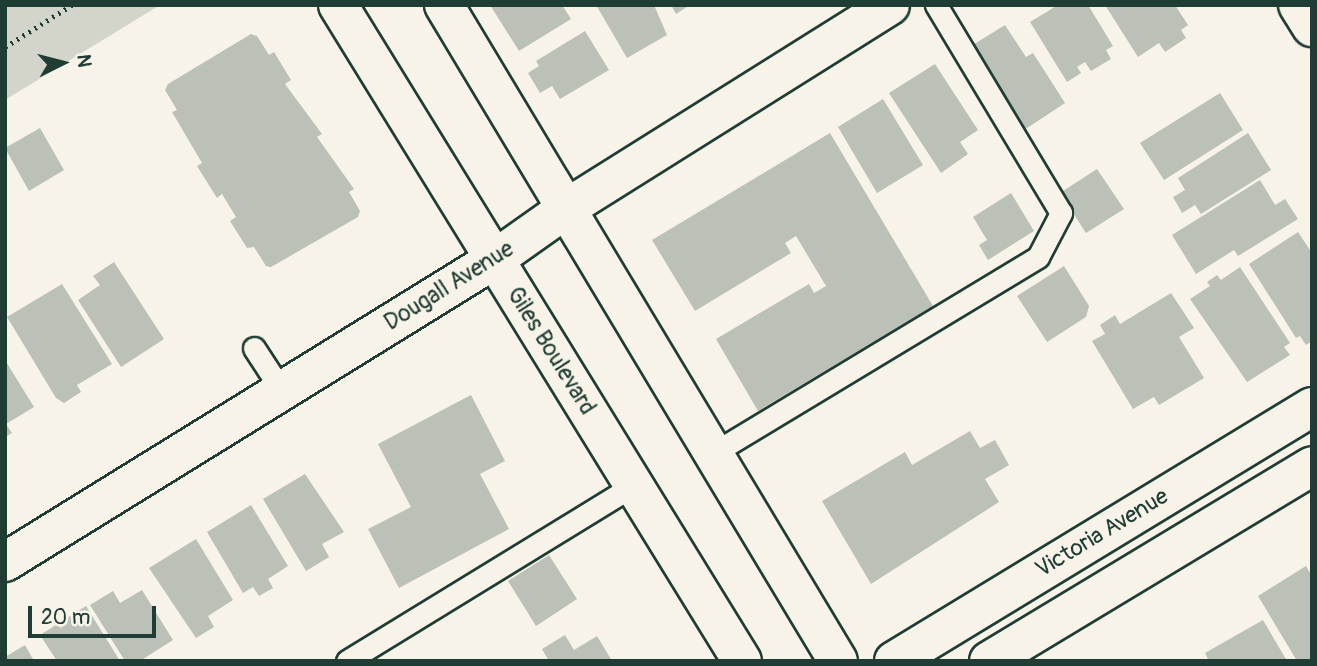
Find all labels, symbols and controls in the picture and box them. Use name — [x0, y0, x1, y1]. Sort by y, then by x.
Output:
north arrow — [28, 28, 98, 98]
text: N — [71, 53, 96, 68]
street label: Dougall Avenue — [379, 235, 519, 337]
street label: Giles Boulevard — [501, 282, 601, 420]
street label: Victoria Avenue — [1031, 483, 1173, 583]
scale bar — [32, 592, 159, 636]
text: 20 m — [41, 604, 90, 631]

